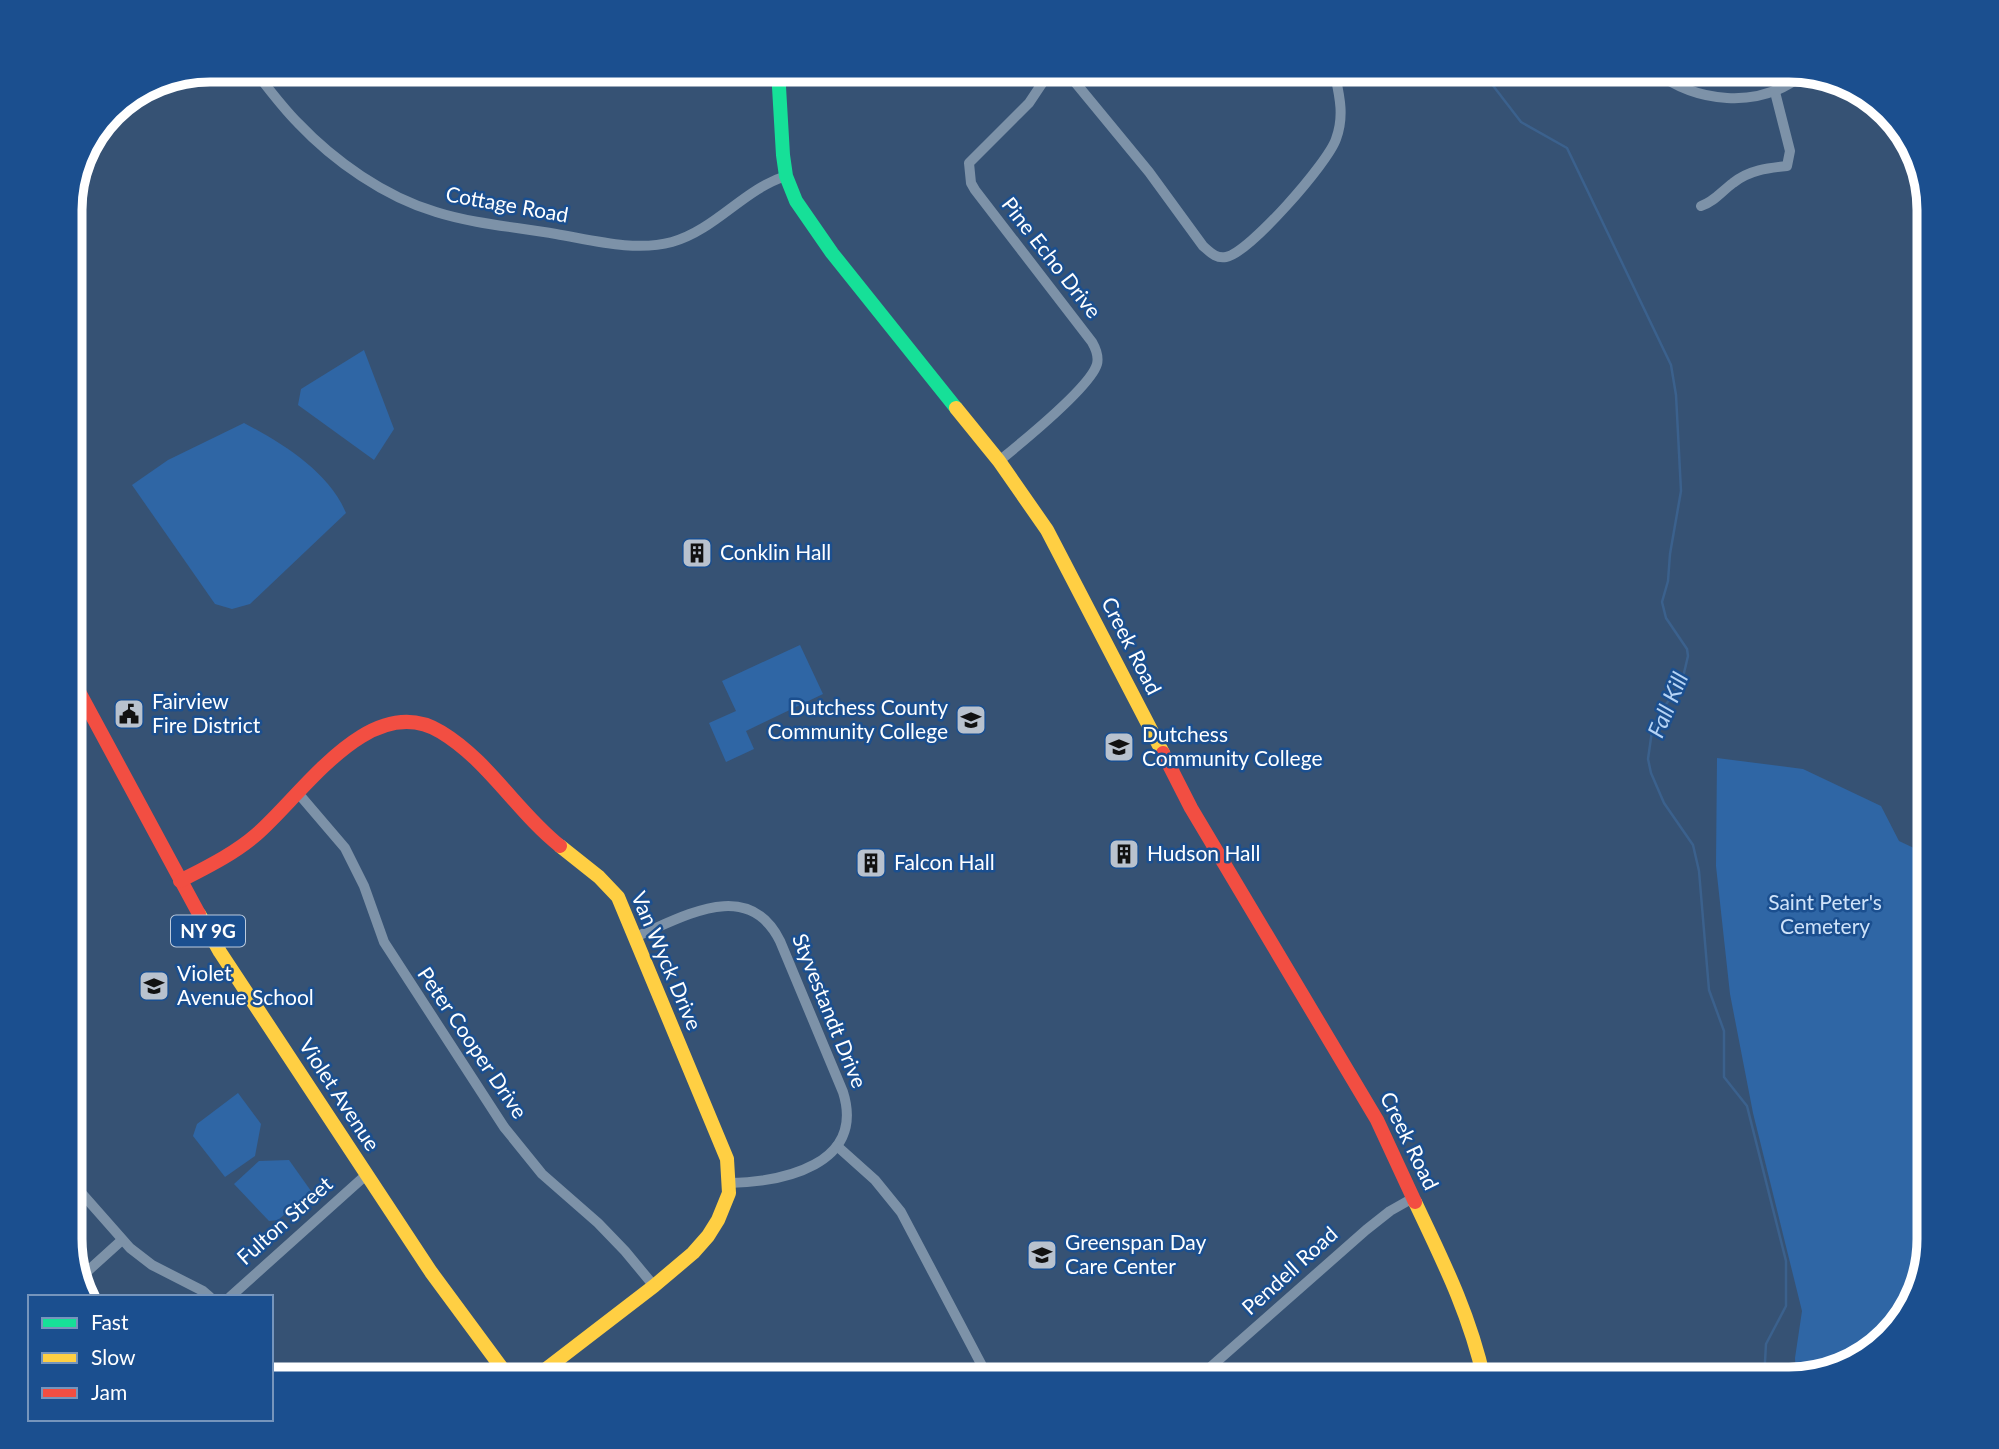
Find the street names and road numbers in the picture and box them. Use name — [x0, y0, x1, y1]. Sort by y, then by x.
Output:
street label: Cottage Road — [444, 180, 571, 227]
street label: Pine Echo Drive — [997, 192, 1107, 322]
street label: Creek Road — [1097, 592, 1168, 698]
street label: Van Wyck Drive — [627, 887, 708, 1033]
road number: NY 9G — [171, 916, 245, 946]
street label: Styvestandt Drive — [788, 930, 873, 1091]
street label: Peter Cooper Drive — [413, 962, 533, 1123]
street label: Violet Avenue — [295, 1033, 386, 1155]
street label: Creek Road — [1376, 1087, 1445, 1193]
street label: Fulton Street — [231, 1170, 337, 1269]
street label: Pendell Road — [1236, 1221, 1342, 1319]

